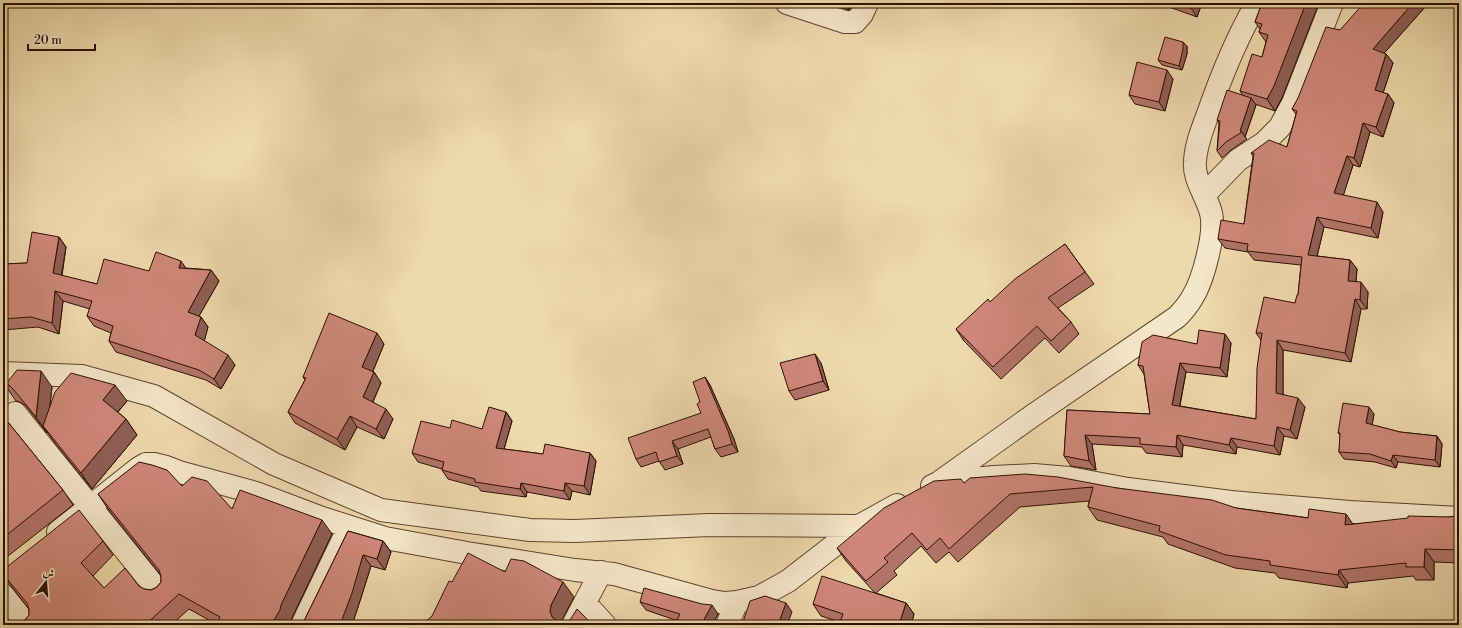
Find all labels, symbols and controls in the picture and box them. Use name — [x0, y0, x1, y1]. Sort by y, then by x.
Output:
scale bar — [28, 26, 95, 52]
text: 20 m — [34, 33, 62, 48]
north arrow — [26, 562, 66, 602]
text: ش — [41, 565, 56, 582]

